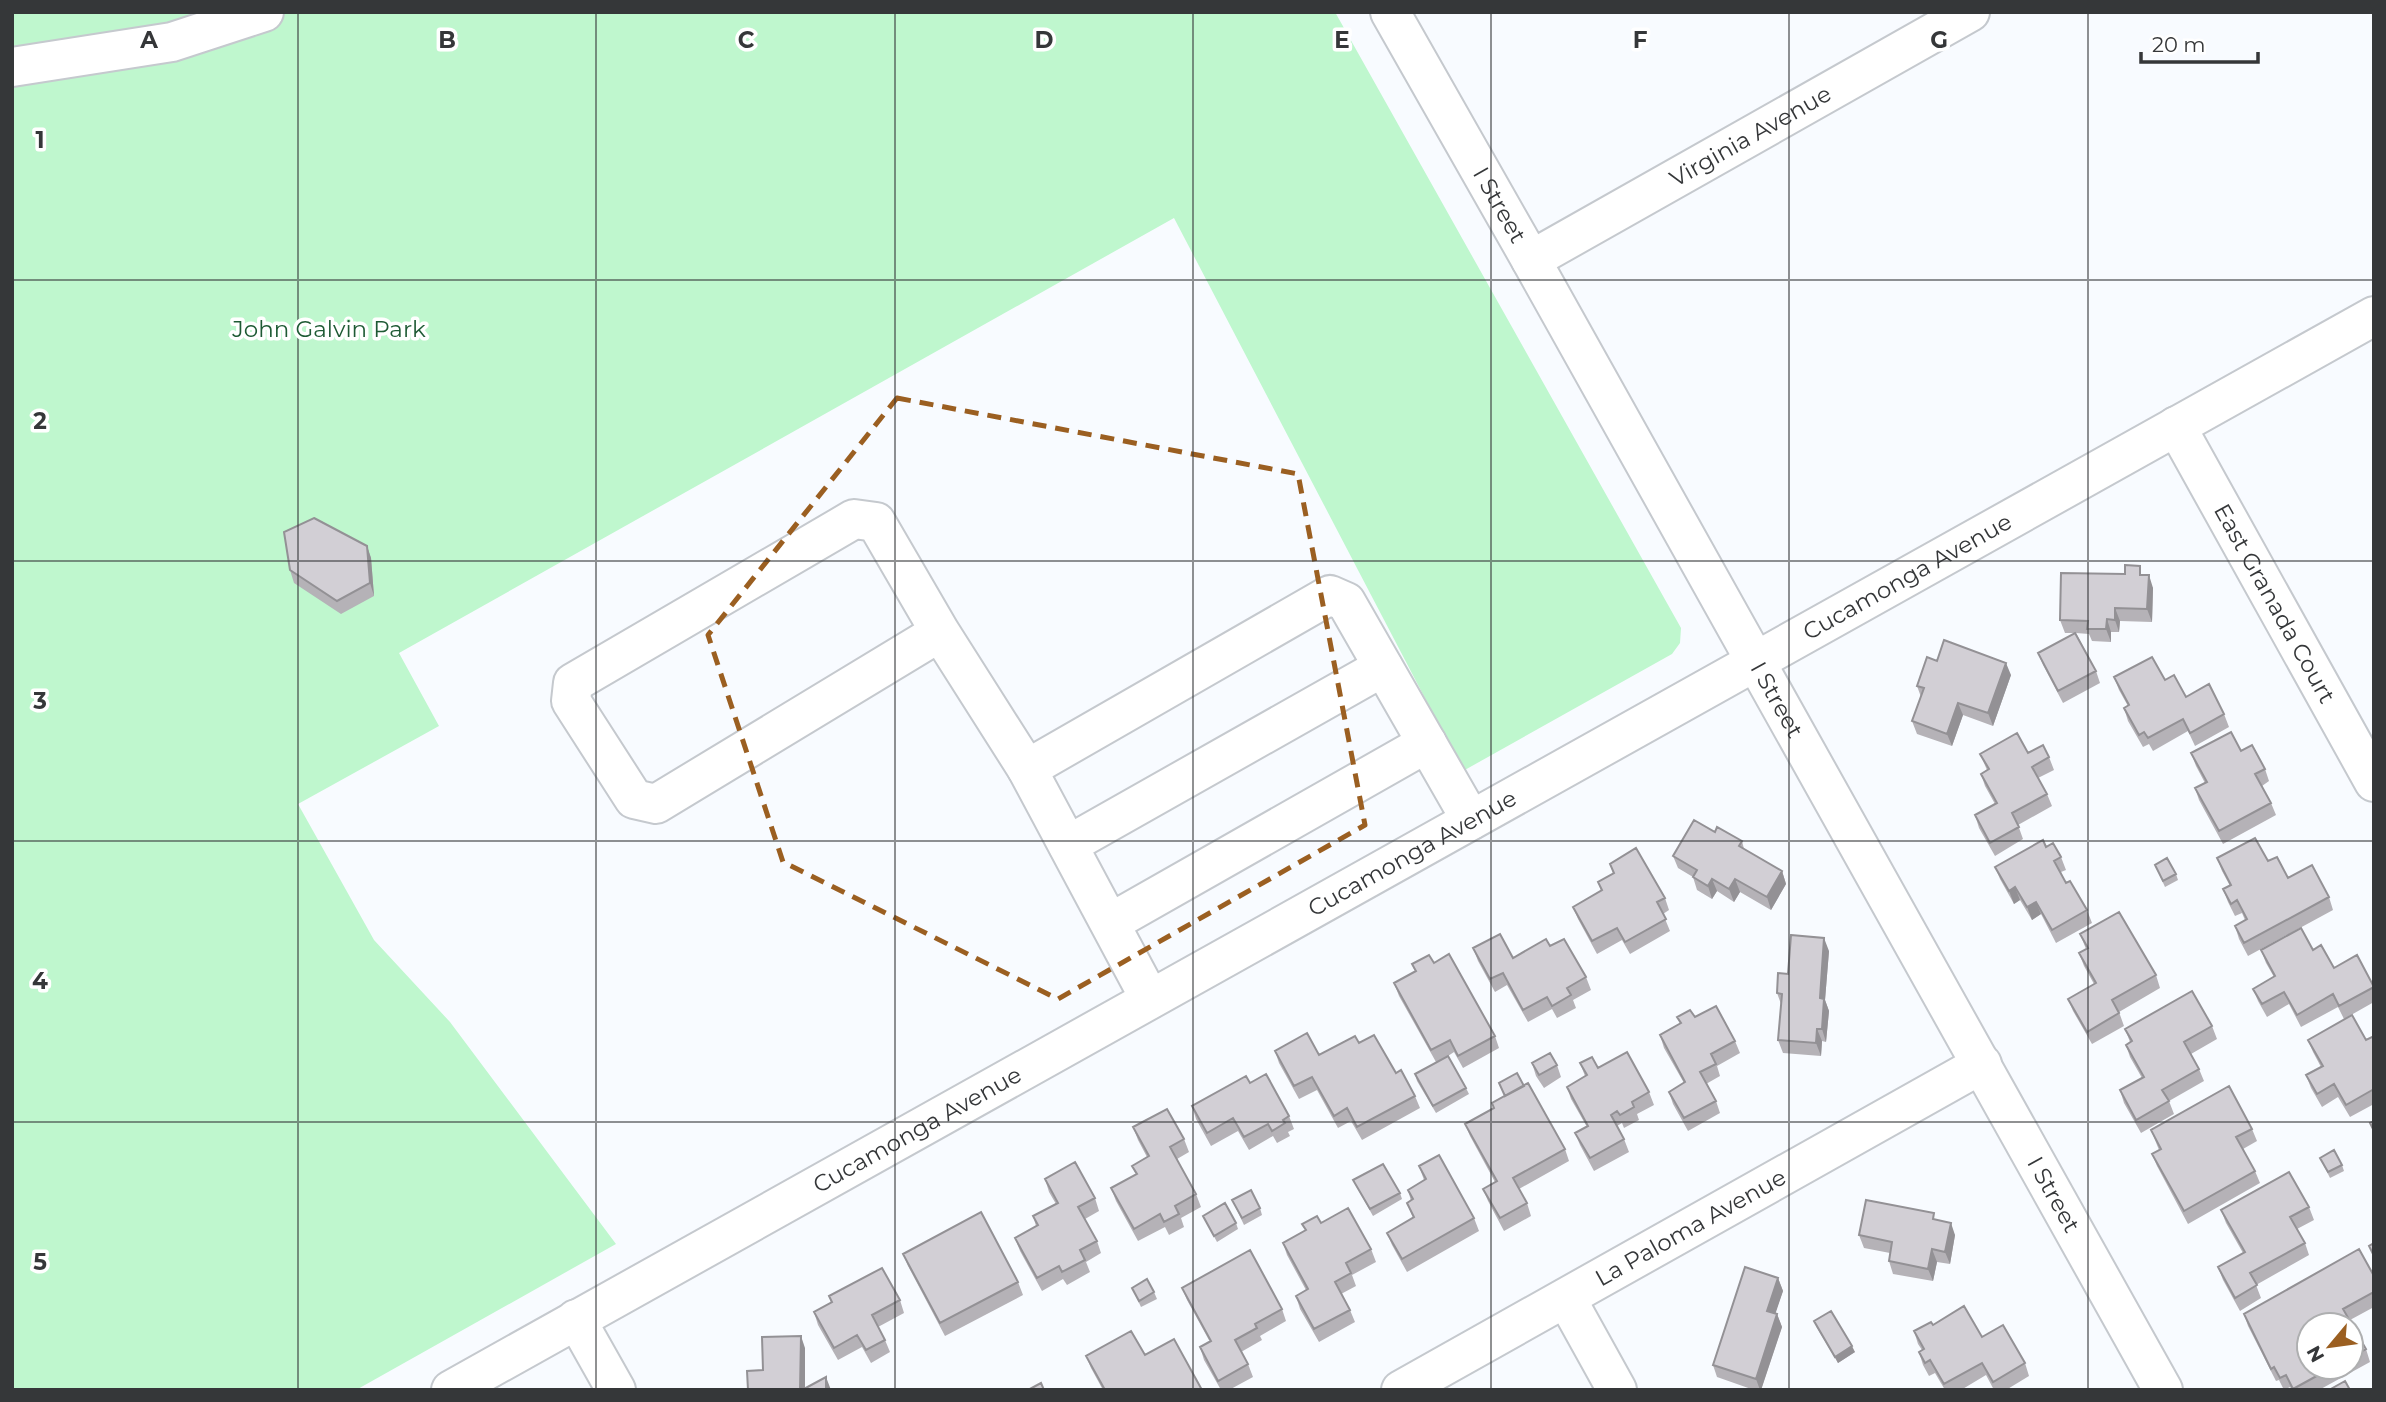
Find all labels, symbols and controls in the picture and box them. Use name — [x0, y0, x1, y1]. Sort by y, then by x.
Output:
scale bar — [2141, 21, 2258, 65]
text: A — [139, 26, 158, 54]
text: B — [438, 26, 456, 54]
text: C — [738, 26, 755, 54]
text: D — [1035, 26, 1054, 54]
text: E — [1334, 26, 1350, 54]
text: F — [1633, 26, 1648, 54]
text: G — [1930, 26, 1948, 54]
text: 20 m — [2152, 32, 2206, 57]
street label: Virginia Avenue — [1665, 79, 1836, 193]
text: 1 — [35, 126, 45, 154]
street label: I Street — [1467, 162, 1532, 248]
park label: John Galvin Park — [231, 315, 426, 343]
text: 2 — [33, 407, 47, 435]
street label: East Granada Court — [2208, 499, 2341, 708]
street label: Cucamonga Avenue — [1798, 507, 2016, 646]
street label: I Street — [1745, 657, 1809, 743]
text: 3 — [32, 687, 47, 715]
street label: Cucamonga Avenue — [1303, 784, 1521, 923]
text: 4 — [32, 967, 48, 995]
street label: Cucamonga Avenue — [808, 1060, 1026, 1199]
street label: I Street — [2021, 1152, 2086, 1237]
street label: La Paloma Avenue — [1590, 1163, 1791, 1292]
text: 5 — [33, 1248, 47, 1276]
north arrow — [2295, 1311, 2365, 1381]
text: N — [2302, 1342, 2329, 1366]

